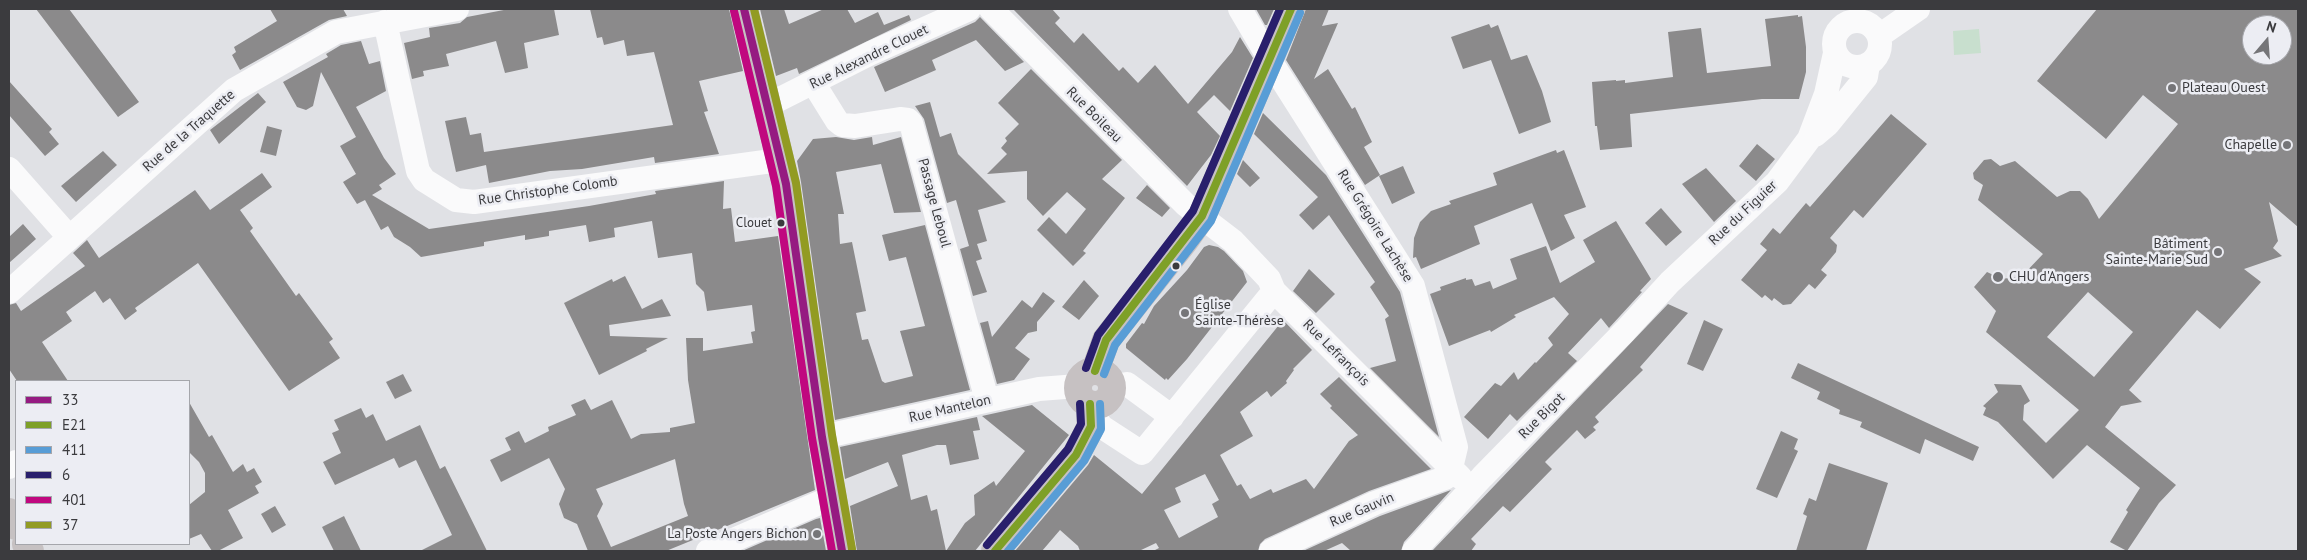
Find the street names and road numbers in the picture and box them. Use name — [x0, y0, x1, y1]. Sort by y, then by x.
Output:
street label: Rue Alexandre Clouet — [807, 21, 931, 93]
street label: Rue Boileau — [1063, 84, 1125, 146]
street label: Rue de la Traquette — [140, 86, 238, 176]
street label: Passage Leboul — [914, 157, 954, 249]
street label: Rue Grégoire Lachèse — [1334, 167, 1416, 285]
street label: Rue Christophe Colomb — [477, 173, 619, 209]
street label: Rue du Figuier — [1705, 177, 1781, 249]
street label: Rue Lefrançois — [1299, 316, 1373, 390]
street label: Rue Bigot — [1515, 389, 1569, 443]
street label: Rue Mantelon — [908, 391, 992, 427]
street label: Rue Gauvin — [1328, 489, 1396, 531]

